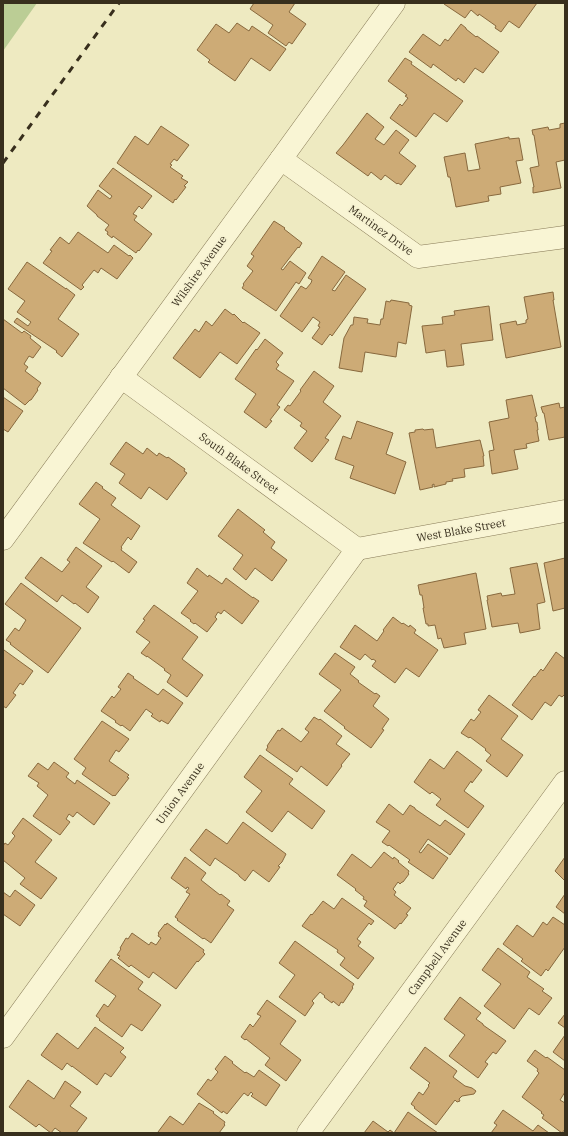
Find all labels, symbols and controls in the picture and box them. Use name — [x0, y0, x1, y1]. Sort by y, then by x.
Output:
street label: Martinez Drive — [346, 202, 416, 258]
street label: Wilshire Avenue — [168, 232, 230, 309]
street label: South Blake Street — [196, 429, 282, 497]
street label: West Blake Street — [415, 515, 507, 545]
street label: Union Avenue — [153, 759, 207, 827]
street label: Campbell Avenue — [405, 916, 469, 998]

